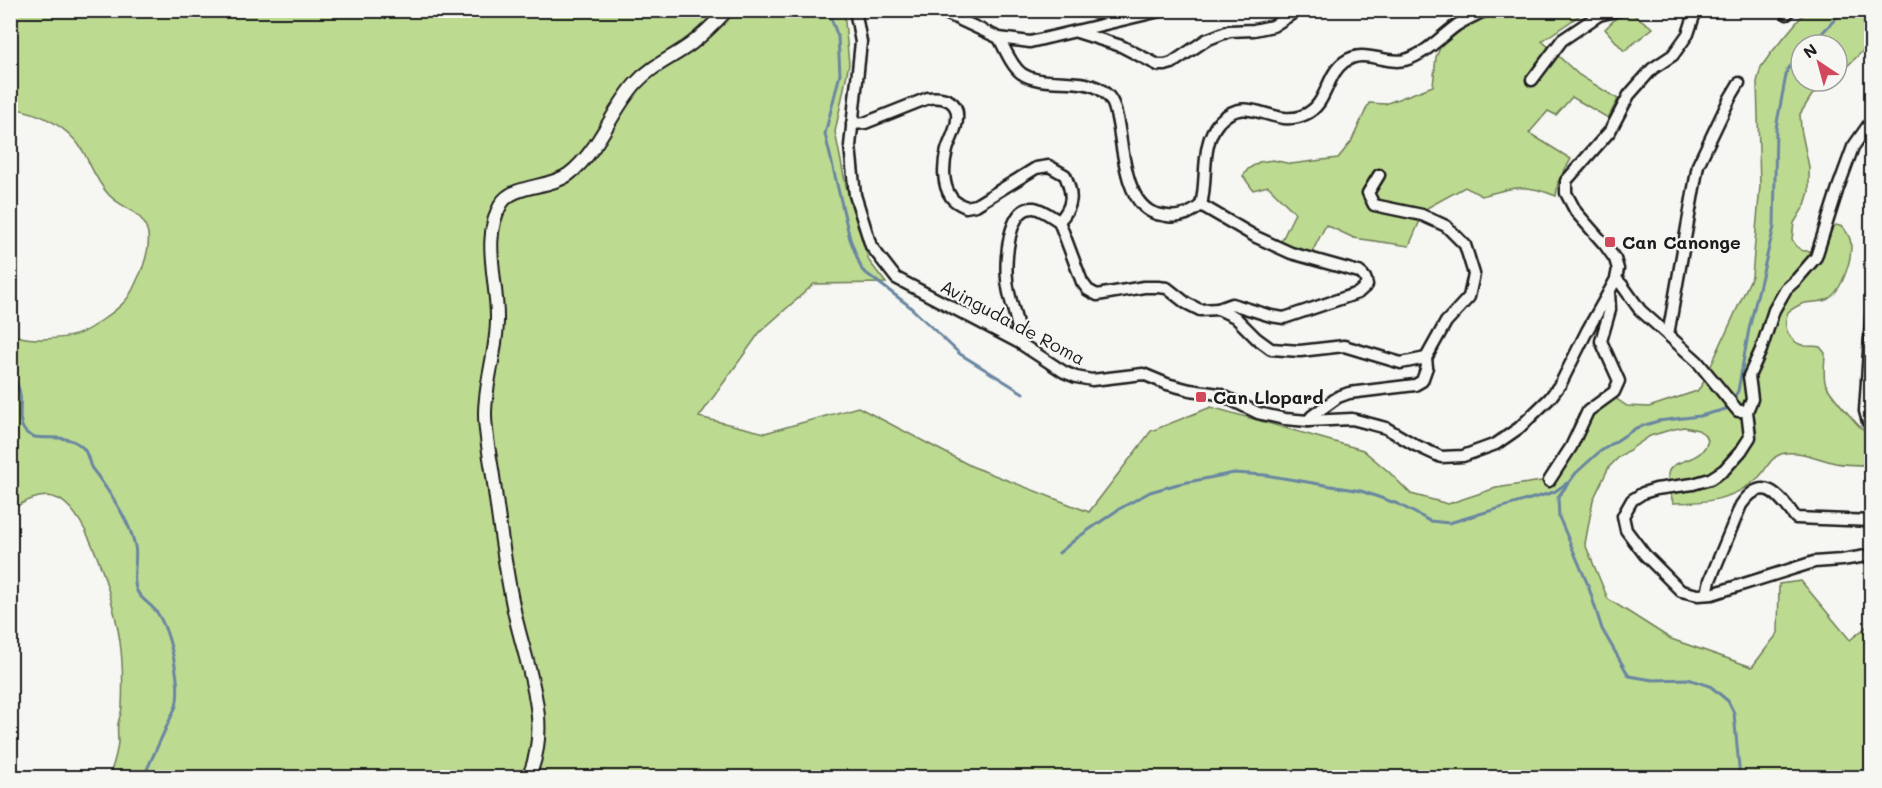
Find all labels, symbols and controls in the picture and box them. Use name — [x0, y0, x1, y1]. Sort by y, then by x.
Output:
north arrow — [1789, 33, 1849, 93]
text: N — [1799, 38, 1821, 63]
place label: Can Canonge — [1622, 230, 1741, 254]
marker: Can Canonge — [1603, 235, 1617, 249]
street label: Avinguda de Roma — [937, 274, 1089, 370]
place label: Can Llopard — [1213, 385, 1324, 409]
marker: Can Llopard — [1194, 390, 1208, 404]

